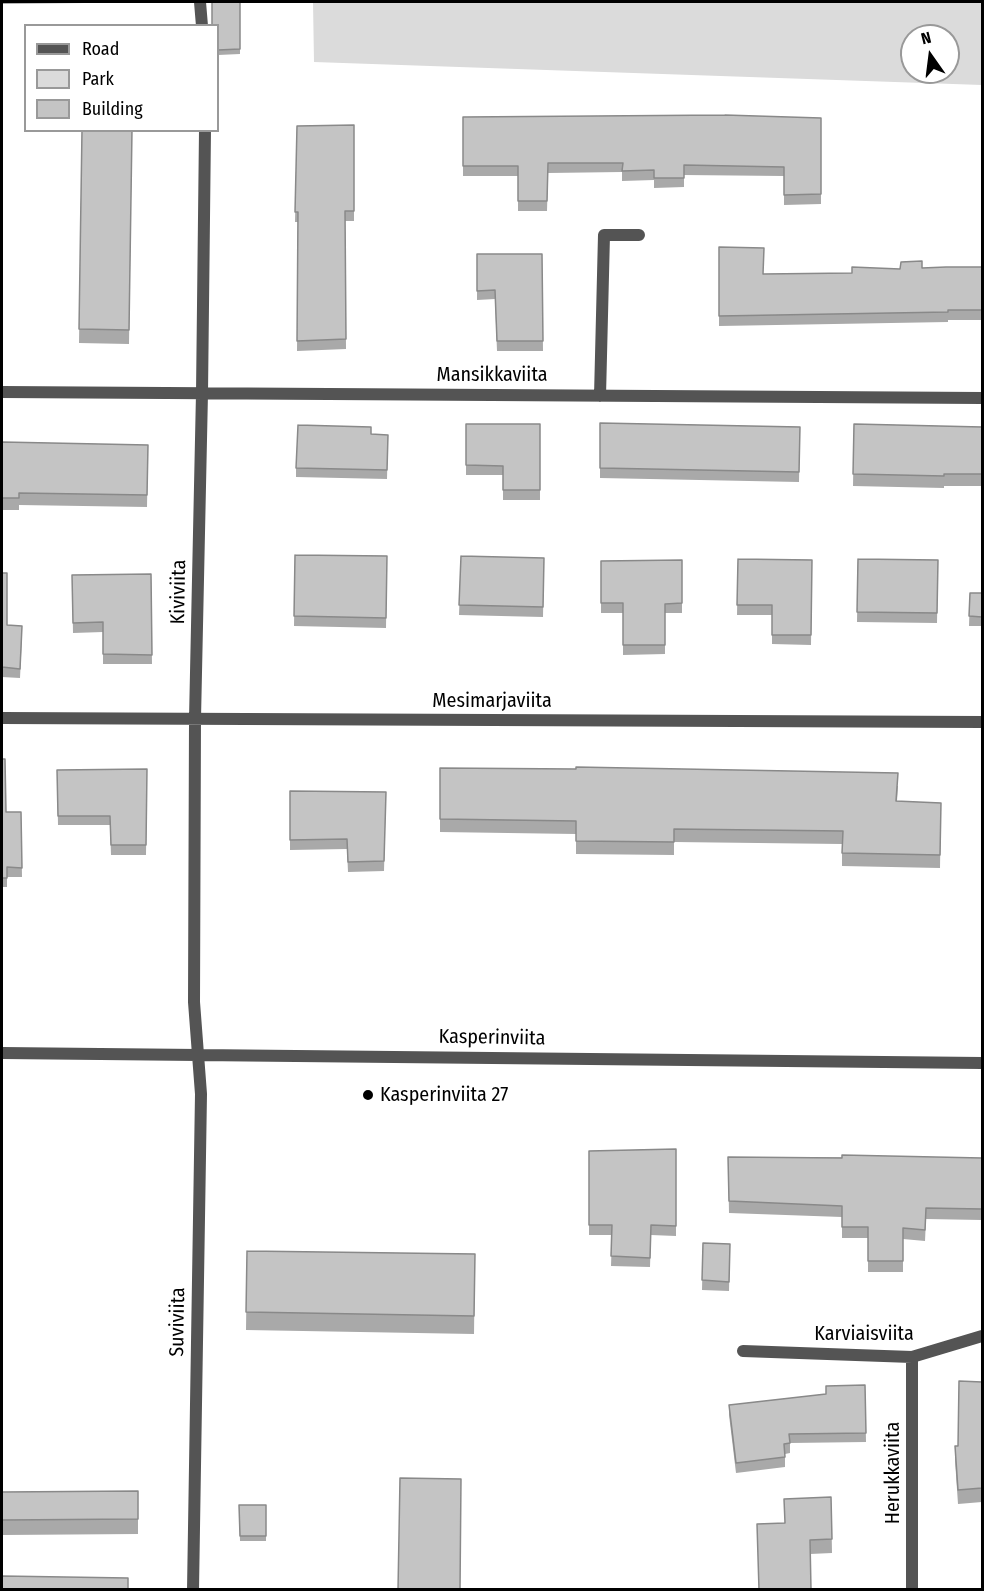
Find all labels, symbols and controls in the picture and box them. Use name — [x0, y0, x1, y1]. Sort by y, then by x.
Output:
legend — [24, 24, 219, 132]
north arrow — [900, 24, 960, 84]
text: N — [919, 28, 933, 48]
text: Road — [82, 38, 119, 60]
text: Park — [82, 68, 114, 90]
text: Building — [82, 98, 143, 120]
street label: Mansikkaviita — [436, 363, 548, 387]
street label: Kiviviita — [166, 559, 192, 625]
street label: Mesimarjaviita — [432, 689, 552, 713]
street label: Kasperinviita — [438, 1025, 546, 1051]
place label: Kasperinviita 27 — [380, 1083, 508, 1107]
marker: Kasperinviita 27 — [361, 1088, 375, 1102]
street label: Suviviita — [165, 1287, 191, 1357]
street label: Karviaisviita — [814, 1322, 914, 1346]
street label: Herukkaviita — [881, 1422, 905, 1524]

